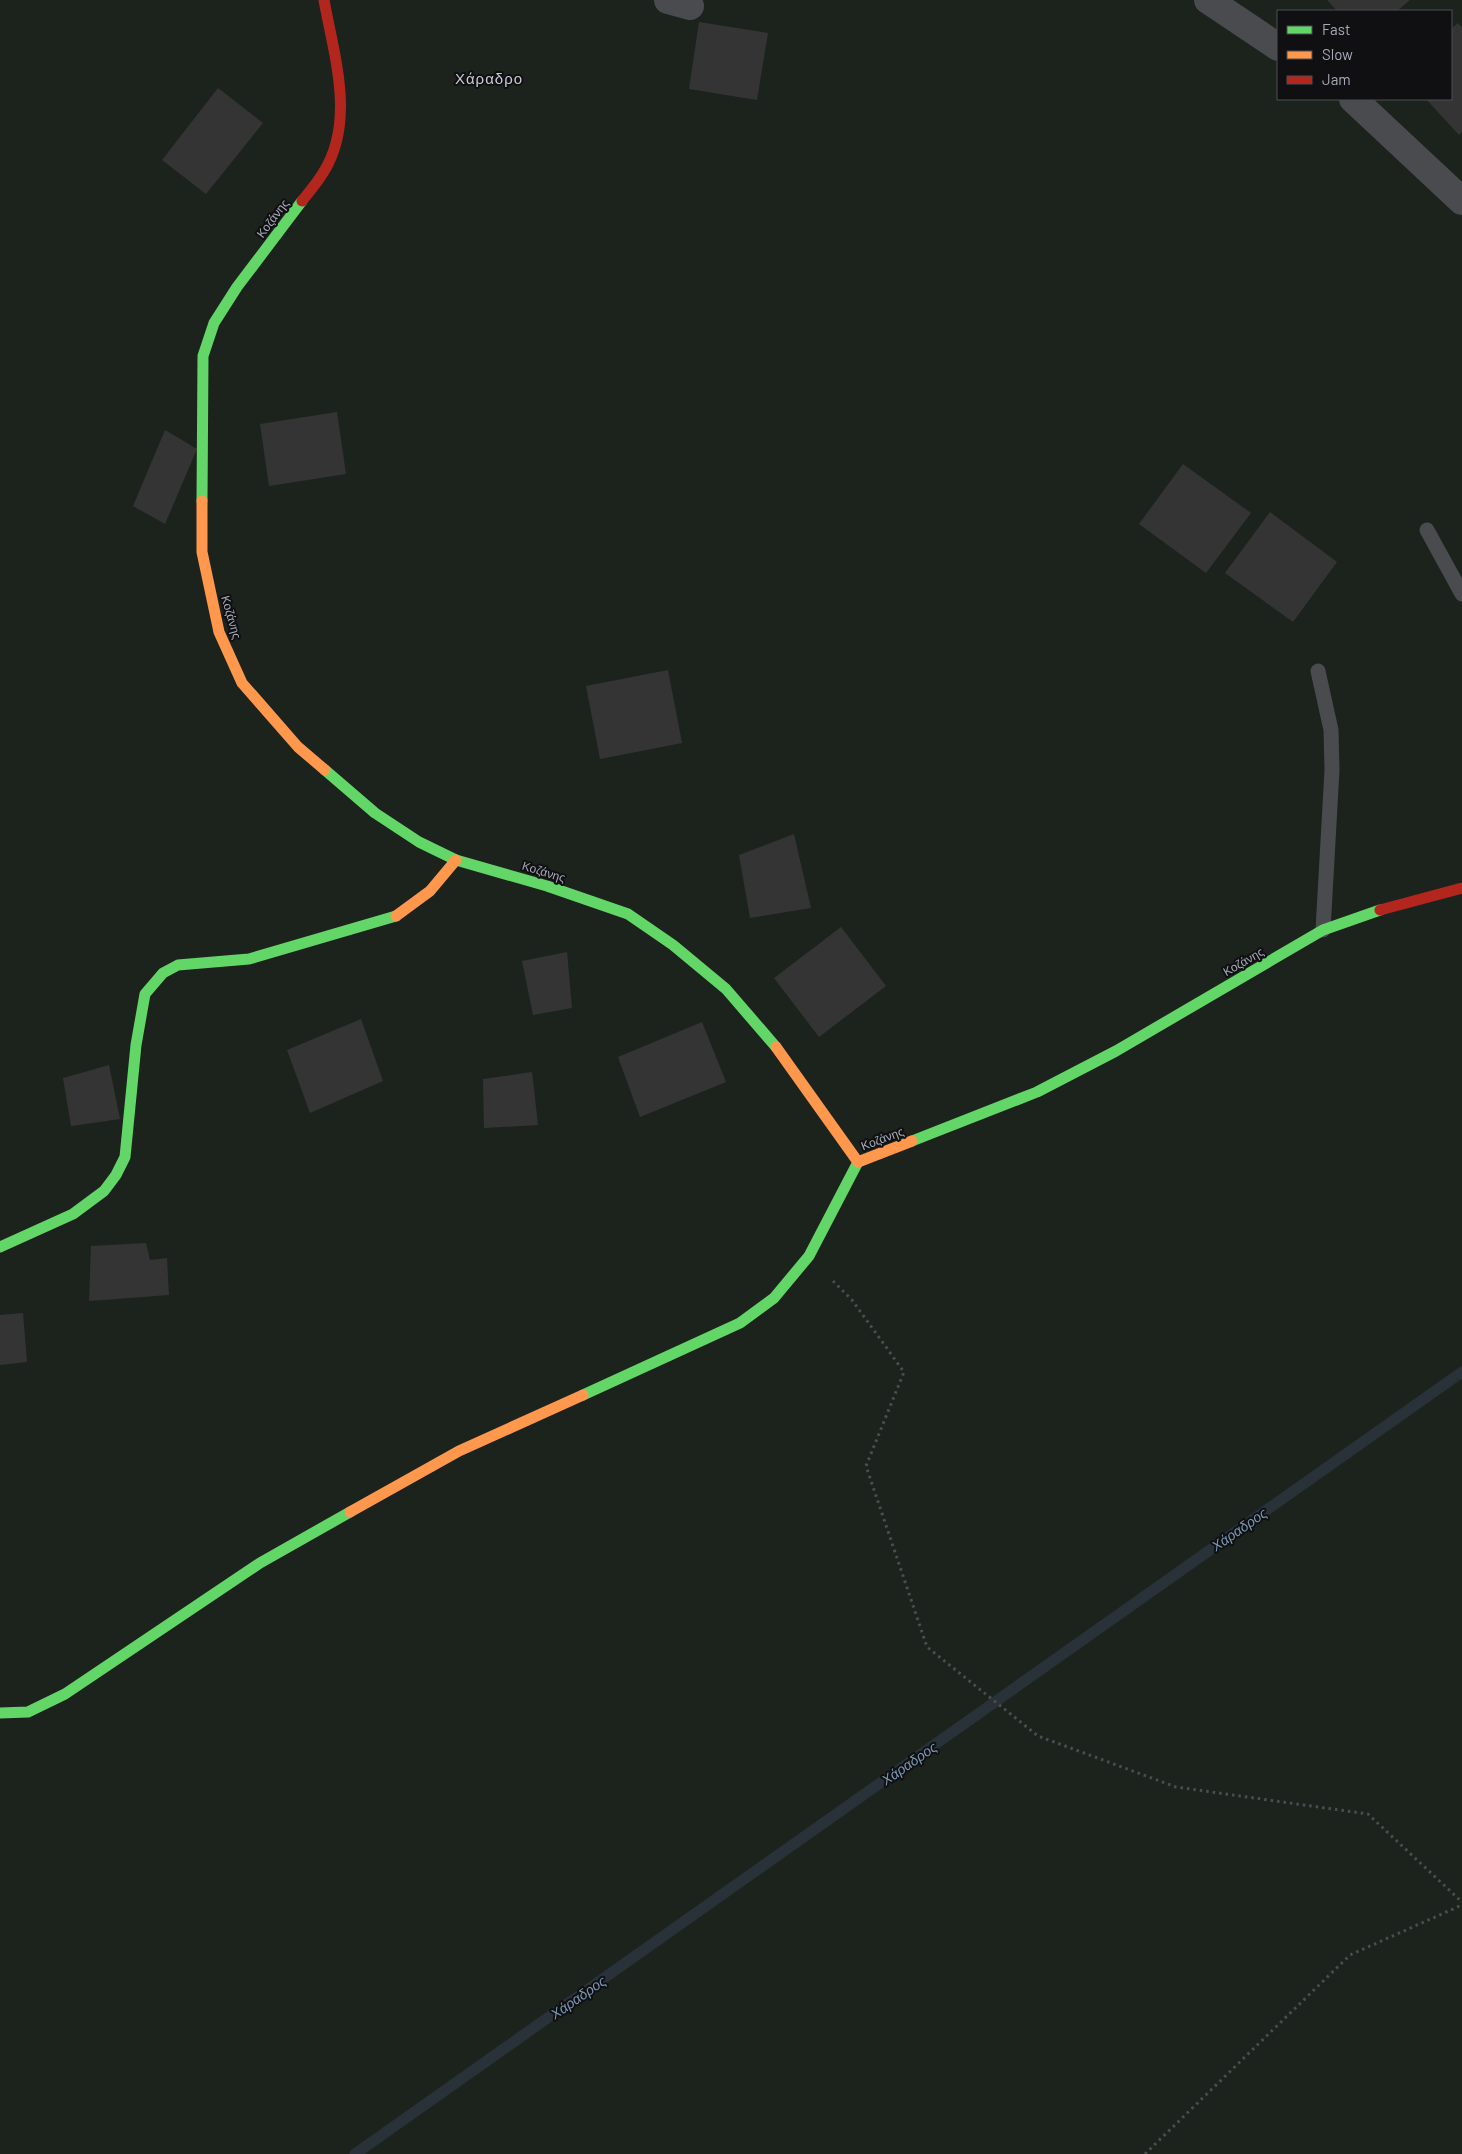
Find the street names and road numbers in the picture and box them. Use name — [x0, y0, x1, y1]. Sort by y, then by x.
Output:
street label: Κοζάνης — [253, 196, 292, 241]
street label: Κοζάνης — [218, 594, 245, 641]
street label: Κοζάνης — [520, 858, 567, 885]
street label: Κοζάνης — [1220, 944, 1266, 979]
street label: Κοζάνης — [859, 1123, 906, 1153]

